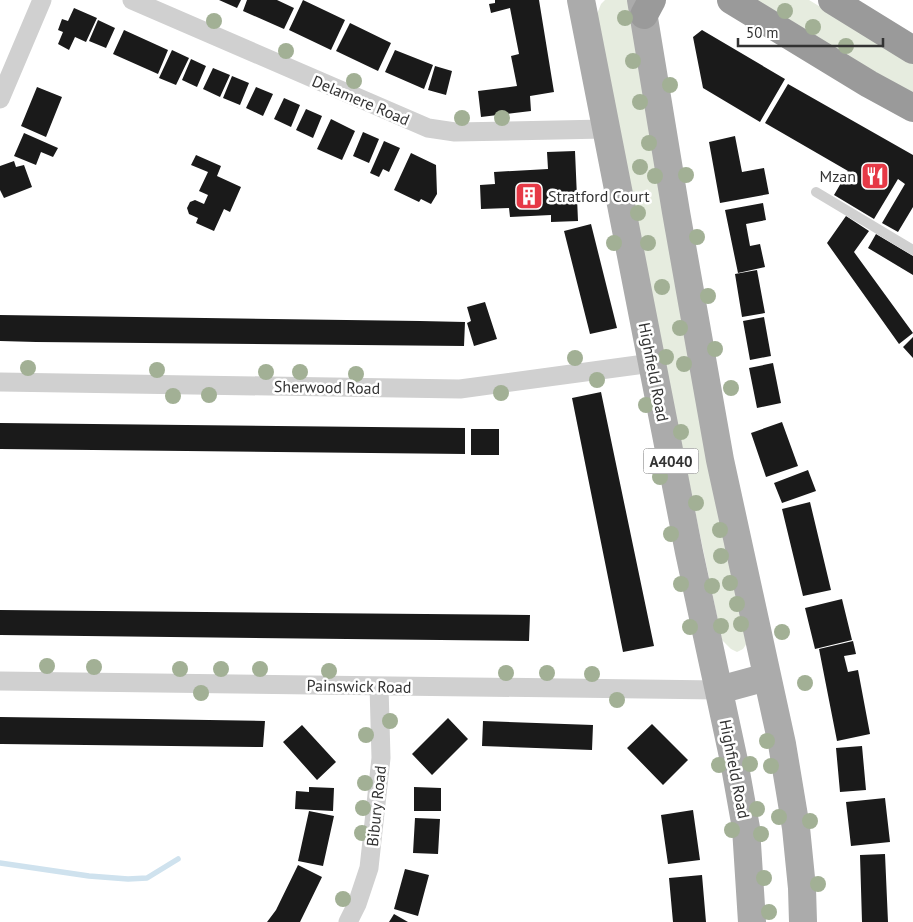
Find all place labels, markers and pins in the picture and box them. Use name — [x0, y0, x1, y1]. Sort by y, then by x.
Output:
restaurant icon: Mzan — [860, 161, 890, 191]
place label: Mzan — [820, 166, 856, 186]
building icon: Stratford Court — [514, 181, 544, 211]
place label: Stratford Court — [548, 186, 650, 206]

